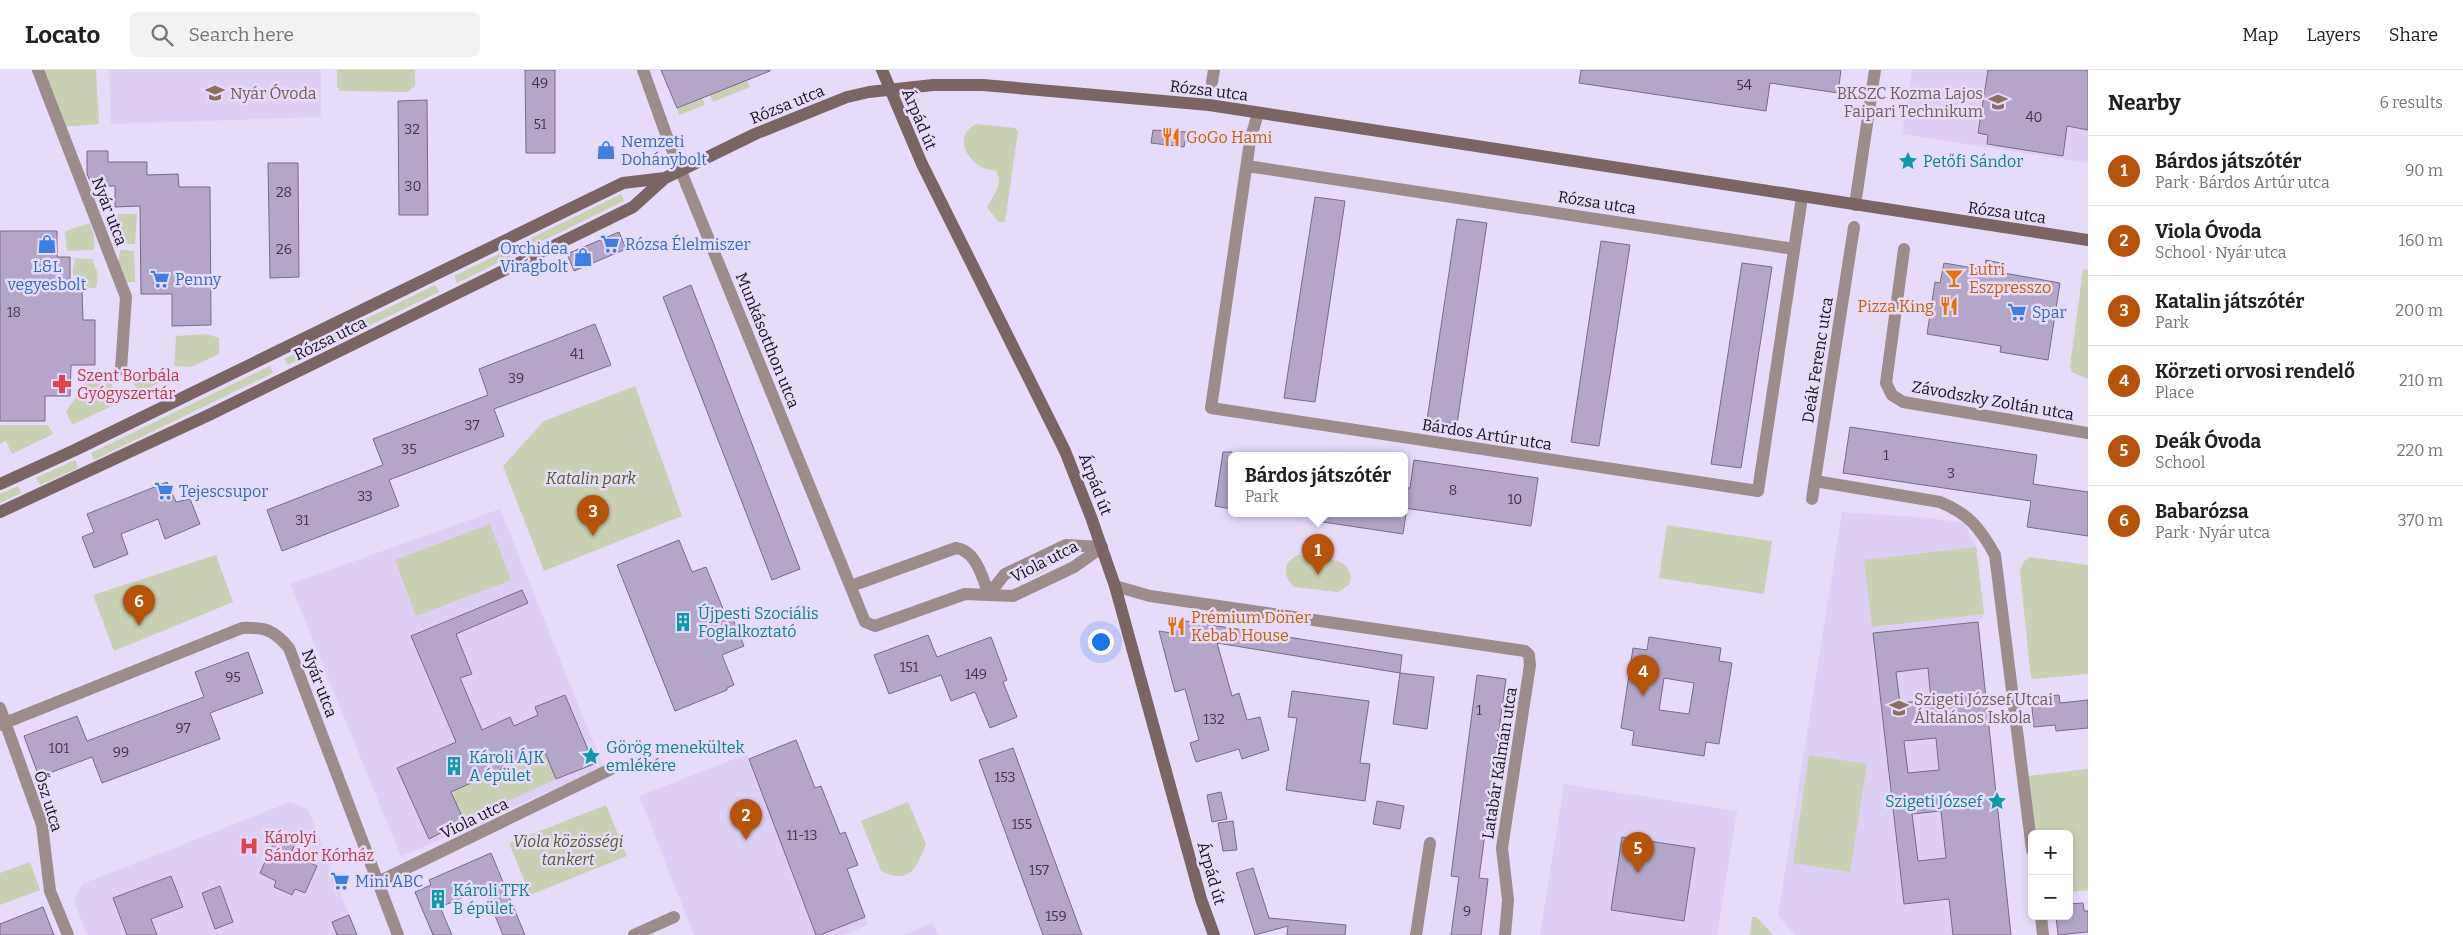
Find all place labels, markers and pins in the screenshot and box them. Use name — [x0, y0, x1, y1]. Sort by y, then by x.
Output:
school or university icon: Nyár Óvoda — [204, 82, 226, 104]
place label: Nyár Óvoda — [230, 83, 317, 103]
place label: BKSZC Kozma Lajos Faipari Technikum — [1837, 84, 1983, 121]
school or university icon: BKSZC Kozma Lajos Faipari Technikum — [1987, 91, 2009, 113]
restaurant icon: GoGo Hami — [1160, 126, 1182, 148]
place label: GoGo Hami — [1186, 128, 1272, 147]
place label: Nemzeti Dohánybolt — [621, 132, 707, 169]
shop icon: Nemzeti Dohánybolt — [595, 139, 617, 161]
place icon: Petőfi Sándor — [1897, 150, 1919, 172]
place label: Petőfi Sándor — [1923, 152, 2023, 171]
shop icon: L&L vegyesbolt — [36, 233, 58, 255]
supermarket icon: Rózsa Élelmiszer — [599, 233, 621, 255]
place label: Rózsa Élelmiszer — [625, 234, 751, 254]
place label: Orchidea Virágbolt — [500, 239, 568, 276]
shop icon: Orchidea Virágbolt — [572, 246, 594, 268]
place label: L&L vegyesbolt — [6, 257, 87, 294]
place label: Lutri Eszpresszo — [1969, 260, 2051, 297]
bar icon: Lutri Eszpresszo — [1943, 267, 1965, 289]
supermarket icon: Penny — [149, 268, 171, 290]
place label: Penny — [175, 270, 222, 289]
restaurant icon: Pizza King — [1938, 295, 1960, 317]
place label: Pizza King — [1858, 297, 1934, 316]
supermarket icon: Spar — [2006, 301, 2028, 323]
place label: Spar — [2032, 303, 2066, 322]
place label: Szent Borbála Gyógyszertár — [77, 366, 180, 403]
pharmacy icon: Szent Borbála Gyógyszertár — [51, 373, 73, 395]
supermarket icon: Tejescsupor — [153, 480, 175, 502]
place label: Tejescsupor — [179, 482, 268, 501]
pin: 3 — [577, 495, 609, 536]
pin: 1 — [1302, 534, 1334, 575]
pin: 6 — [123, 585, 155, 626]
place label: Újpesti Szociális Foglalkoztató — [698, 603, 819, 641]
place label: Prémium Döner Kebab House — [1191, 608, 1311, 645]
building icon: Újpesti Szociális Foglalkoztató — [672, 611, 694, 633]
restaurant icon: Prémium Döner Kebab House — [1165, 615, 1187, 637]
pin: 4 — [1627, 655, 1659, 696]
place label: Szigeti József Utcai Általános Iskola — [1914, 690, 2053, 727]
school or university icon: Szigeti József Utcai Általános Iskola — [1888, 697, 1910, 719]
place label: Görög menekültek emlékére — [606, 738, 745, 775]
place icon: Görög menekültek emlékére — [580, 745, 602, 767]
place label: Károli ÁJK A épület — [469, 747, 545, 785]
building icon: Károli ÁJK A épület — [443, 755, 465, 777]
place icon: Szigeti József — [1986, 790, 2008, 812]
place label: Szigeti József — [1885, 792, 1983, 811]
pin: 2 — [730, 799, 762, 840]
place label: Károlyi Sándor Kórház — [264, 828, 374, 865]
pin: 5 — [1622, 832, 1654, 873]
hospital icon: Károlyi Sándor Kórház — [238, 835, 260, 857]
supermarket icon: Mini ABC — [329, 870, 351, 892]
place label: Mini ABC — [355, 872, 423, 891]
place label: Károli TFK B épület — [453, 881, 531, 918]
building icon: Károli TFK B épület — [427, 888, 449, 910]

